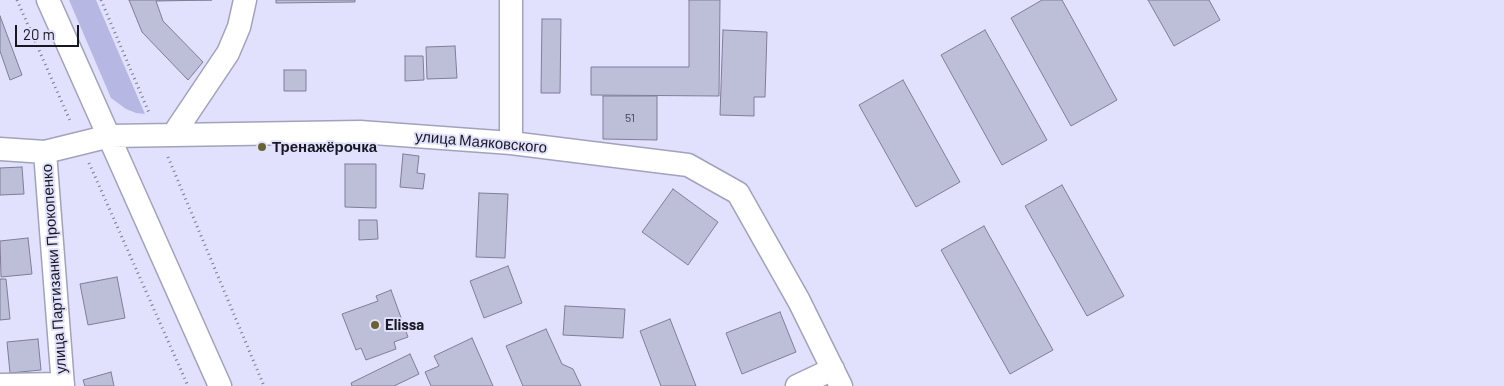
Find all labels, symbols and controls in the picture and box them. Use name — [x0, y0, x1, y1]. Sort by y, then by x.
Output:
scale bar — [18, 15, 81, 47]
text: 20 m — [23, 25, 55, 43]
house number: 51 — [625, 111, 635, 125]
street label: улица Маяковского — [414, 127, 548, 157]
place label: Тренажёрочка — [272, 138, 377, 156]
marker: Тренажёрочка — [256, 141, 268, 153]
street label: улица Партизанки Прокопенко — [38, 163, 70, 375]
place label: Elissa — [385, 316, 424, 334]
marker: Elissa — [369, 319, 381, 331]

